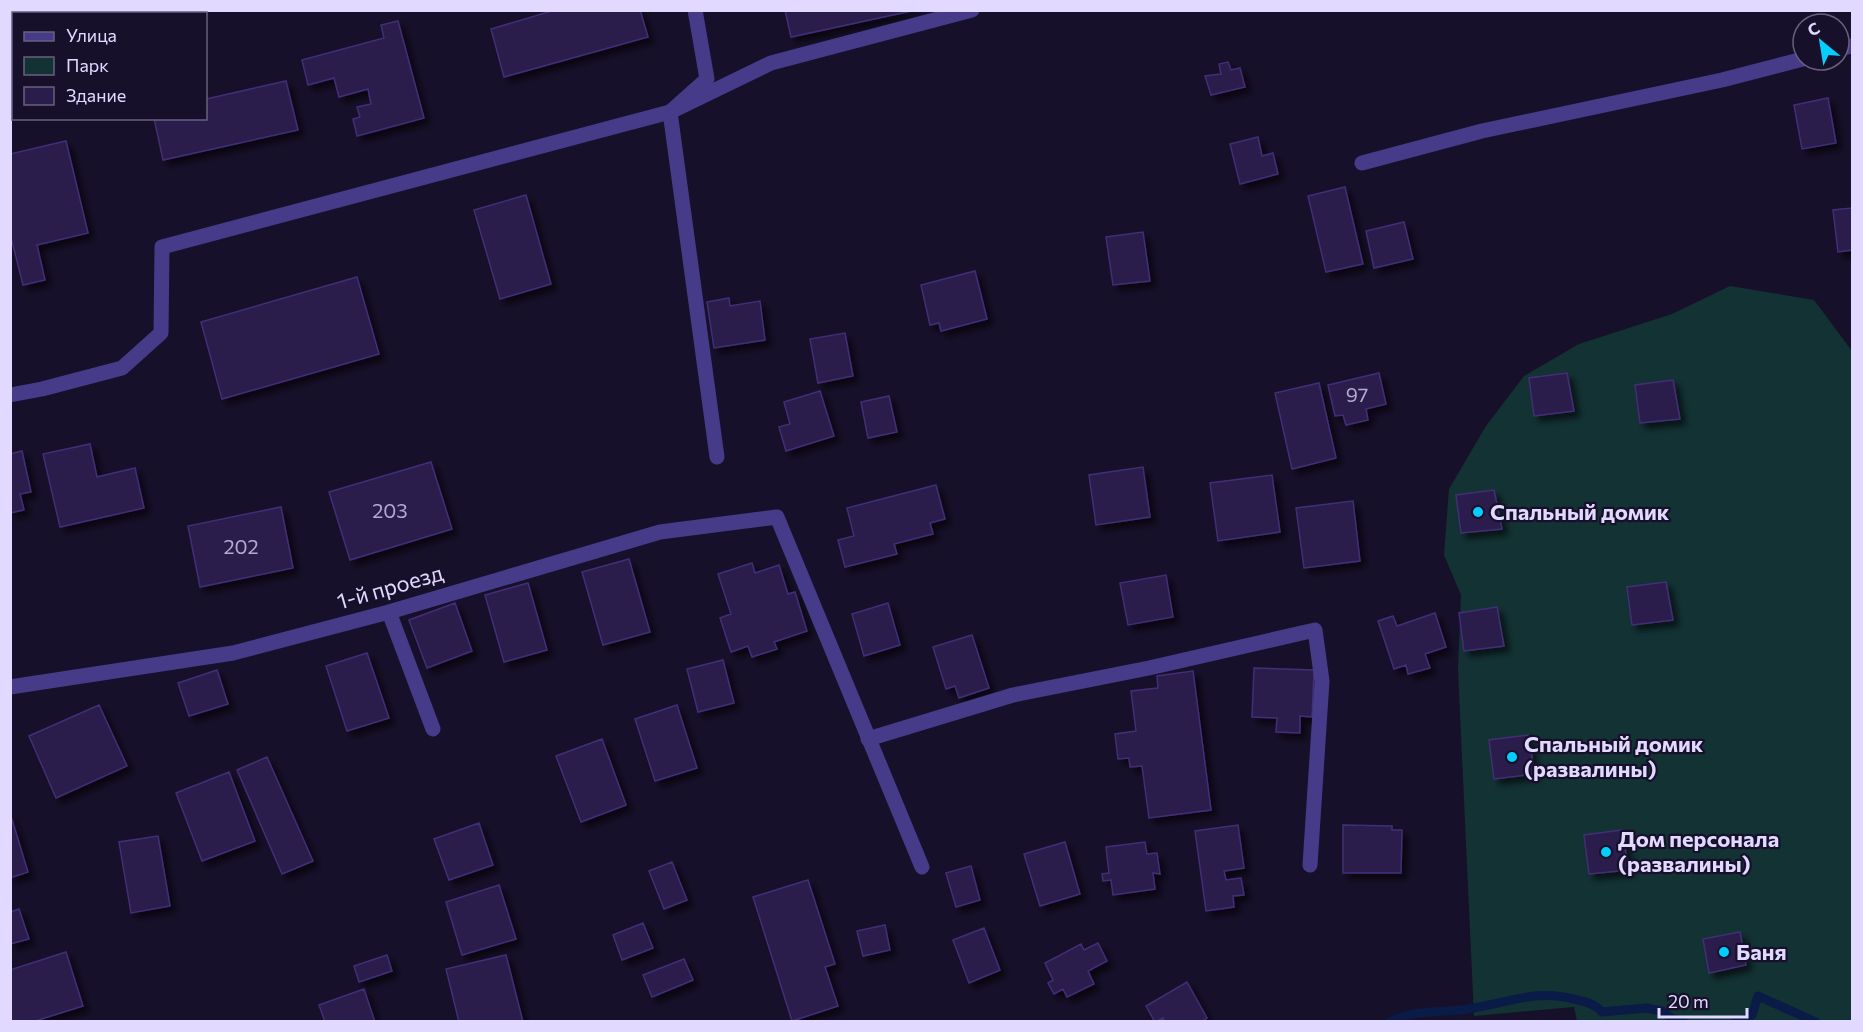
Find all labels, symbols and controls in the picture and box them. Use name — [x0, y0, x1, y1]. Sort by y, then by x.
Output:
legend — [12, 12, 207, 120]
north arrow — [1791, 12, 1851, 72]
text: С — [1804, 18, 1823, 40]
text: Улица — [66, 24, 117, 46]
text: Парк — [66, 54, 109, 76]
text: Здание — [66, 84, 126, 106]
house number: 97 — [1346, 382, 1368, 406]
house number: 203 — [372, 498, 408, 522]
place label: Спальный домик — [1490, 498, 1670, 525]
marker: Спальный домик — [1471, 505, 1485, 519]
house number: 202 — [223, 534, 259, 558]
street label: 1-й проезд — [334, 558, 446, 615]
place label: Спальный домик (развалины) — [1524, 730, 1704, 782]
marker: Спальный домик (развалины) — [1505, 750, 1519, 764]
place label: Дом персонала (развалины) — [1618, 825, 1779, 877]
marker: Дом персонала (развалины) — [1599, 845, 1613, 859]
place label: Баня — [1736, 938, 1787, 965]
marker: Баня — [1717, 945, 1731, 959]
scale bar — [1659, 981, 1748, 1019]
text: 20 m — [1668, 990, 1709, 1012]

